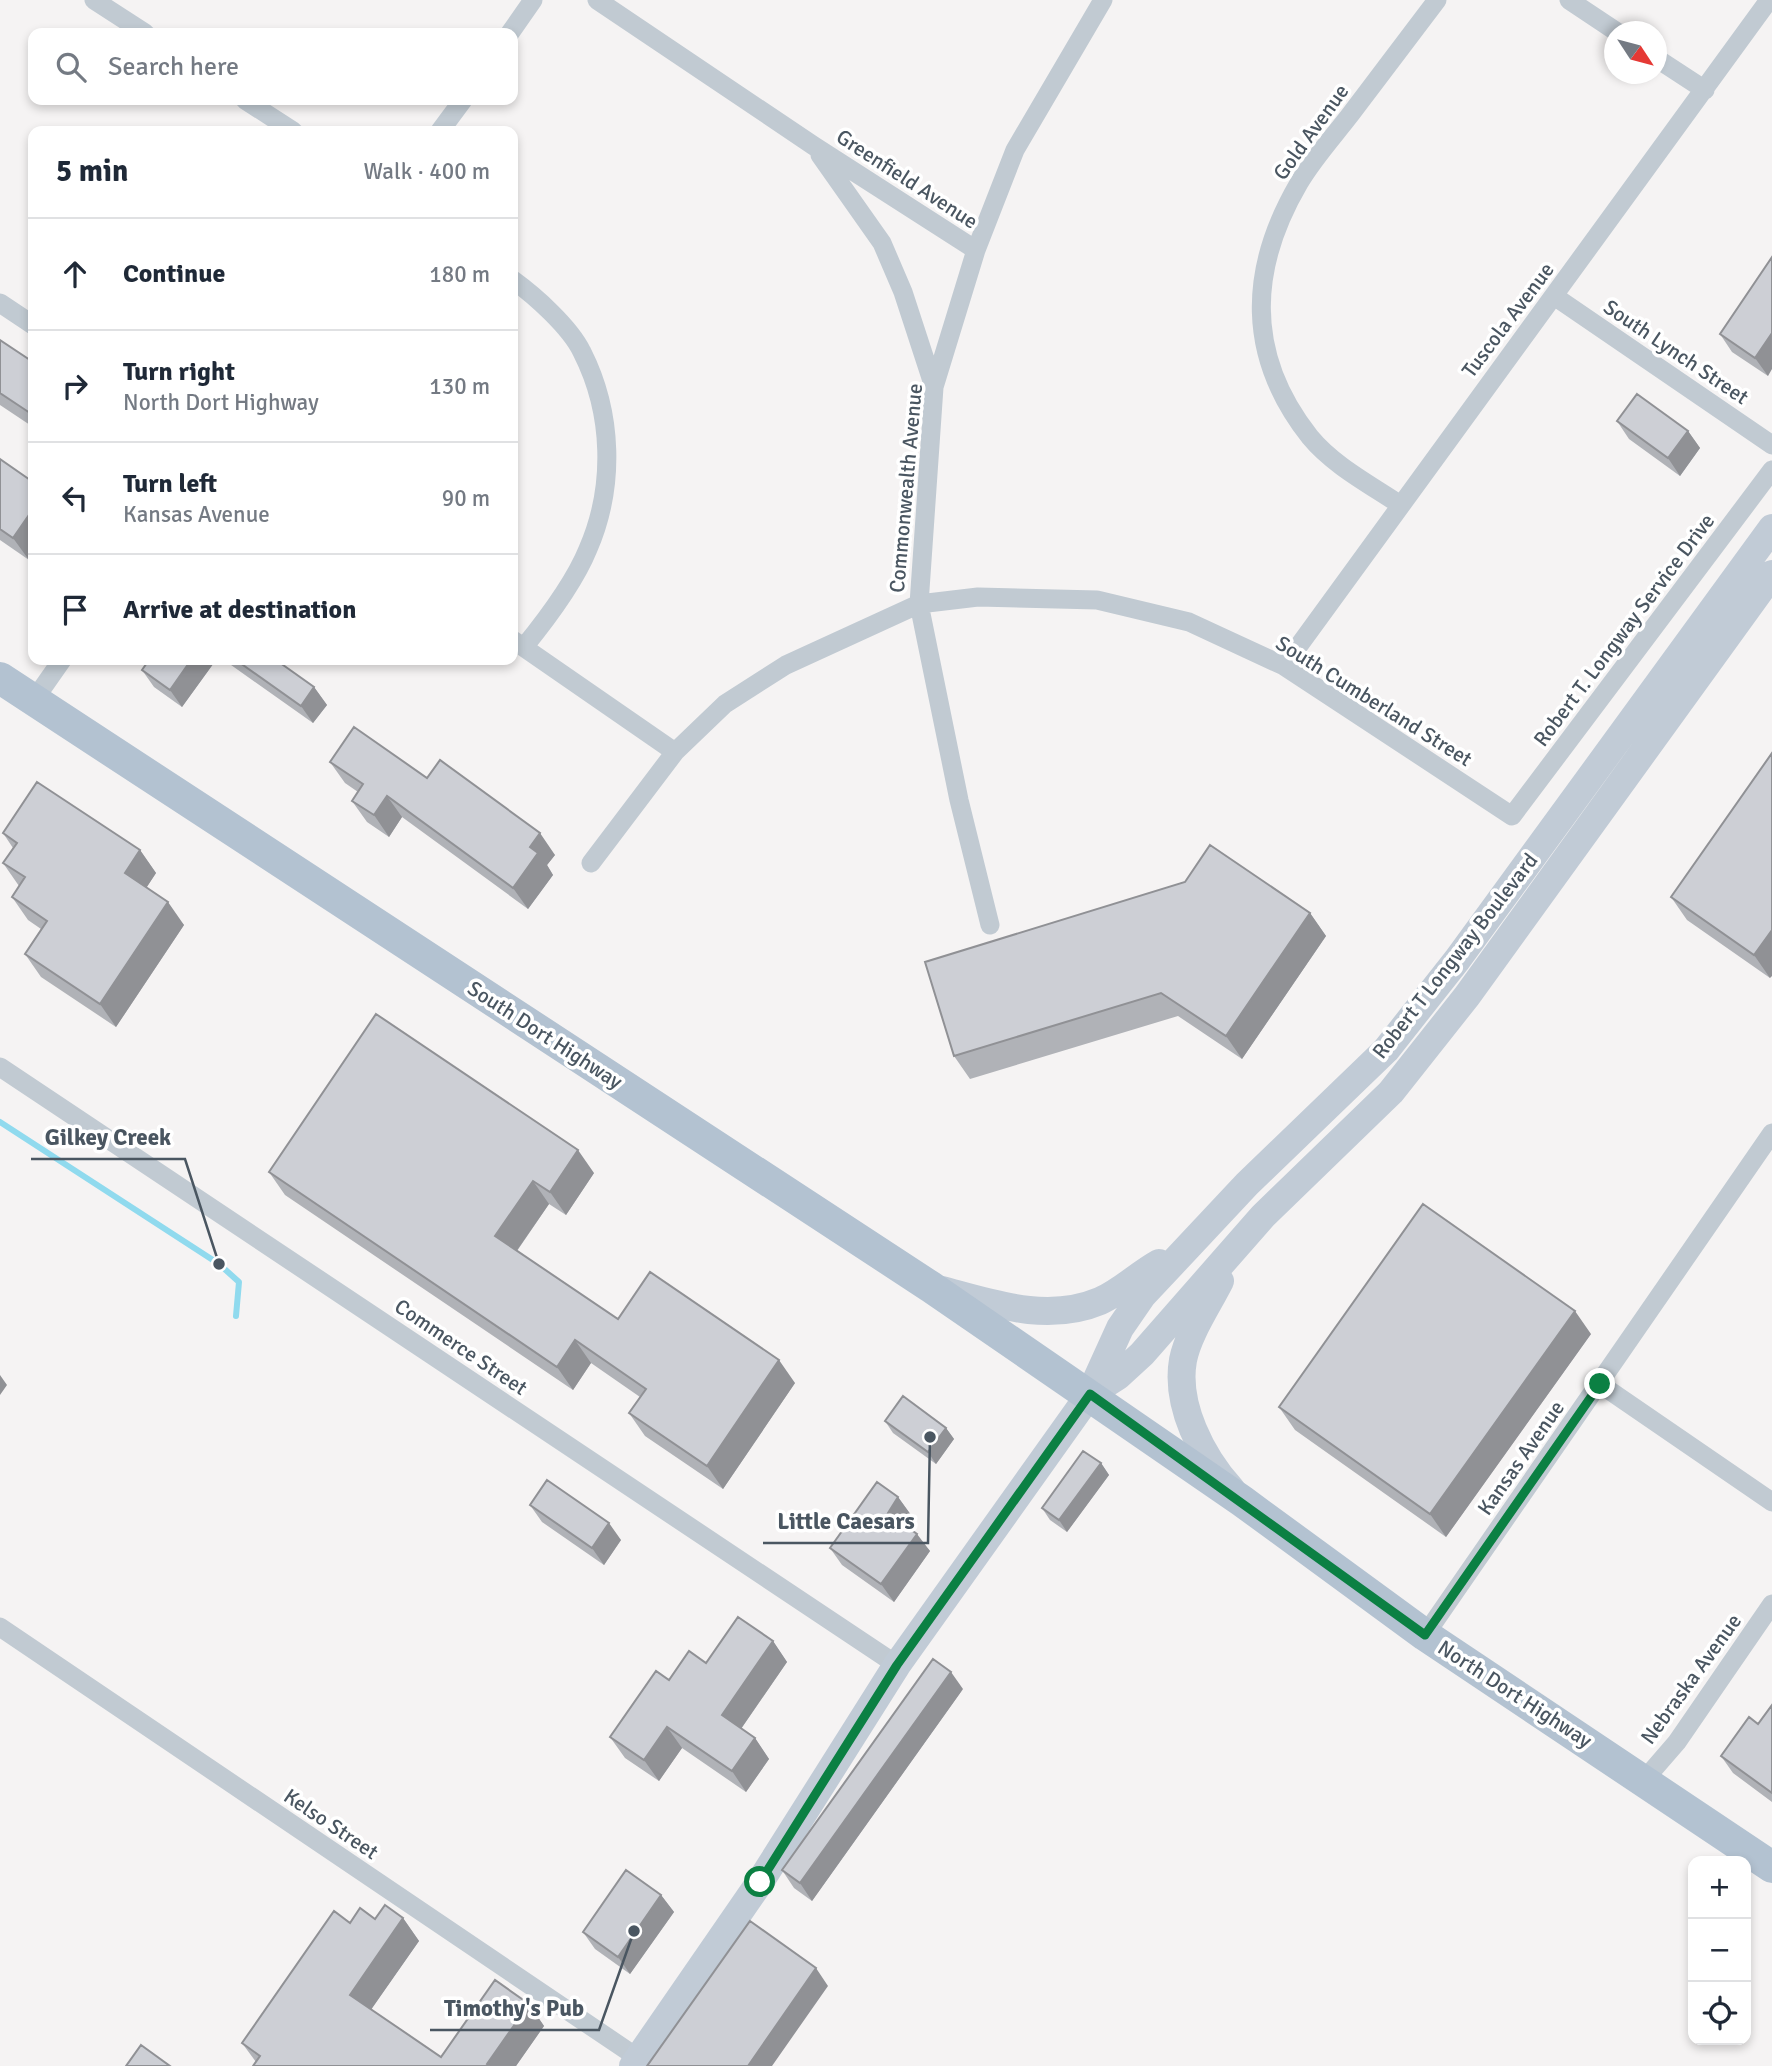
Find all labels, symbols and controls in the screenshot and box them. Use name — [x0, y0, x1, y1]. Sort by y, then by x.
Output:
north arrow — [1604, 21, 1667, 84]
search box — [28, 28, 518, 105]
icon: search — [52, 48, 90, 86]
text: Search here — [108, 51, 239, 83]
street label: Gold Avenue — [1268, 79, 1354, 185]
street label: Greenfield Avenue — [831, 124, 983, 234]
text: 5 min — [56, 153, 128, 190]
text: Walk · 400 m — [364, 157, 490, 186]
icon: ahead — [56, 255, 94, 293]
street label: Tuscola Avenue — [1456, 257, 1560, 383]
text: Continue — [123, 258, 225, 290]
text: 180 m — [429, 260, 490, 289]
street label: South Lynch Street — [1599, 294, 1753, 410]
text: Turn right — [123, 356, 235, 388]
icon: right — [56, 367, 94, 405]
text: 130 m — [429, 372, 490, 401]
street label: Commonwealth Avenue — [884, 382, 928, 594]
text: North Dort Highway — [123, 388, 319, 417]
text: Turn left — [123, 468, 217, 500]
icon: left — [56, 479, 94, 517]
text: 90 m — [442, 484, 490, 513]
text: Kansas Avenue — [123, 500, 270, 529]
street label: Robert T. Longway Service Drive — [1528, 508, 1720, 752]
icon: arrive — [56, 591, 94, 629]
text: Arrive at destination — [123, 594, 356, 626]
street label: South Cumberland Street — [1271, 630, 1477, 772]
street label: Robert T Longway Boulevard — [1367, 848, 1543, 1064]
street label: South Dort Highway — [463, 975, 627, 1095]
callout: Gilkey Creek — [31, 1115, 185, 1159]
text: Gilkey Creek — [45, 1123, 171, 1152]
street label: Commerce Street — [390, 1293, 532, 1401]
route end — [1584, 1368, 1615, 1399]
street label: Kansas Avenue — [1472, 1396, 1570, 1520]
callout: Little Caesars — [763, 1499, 928, 1543]
text: Little Caesars — [777, 1507, 915, 1536]
street label: Nebraska Avenue — [1635, 1609, 1747, 1749]
street label: North Dort Highway — [1433, 1634, 1597, 1754]
street label: Kelso Street — [279, 1783, 383, 1865]
map controls — [1688, 1856, 1751, 2045]
button: + — [1688, 1856, 1751, 1919]
route start — [744, 1866, 775, 1897]
button: − — [1688, 1919, 1751, 1982]
button: locate — [1688, 1982, 1751, 2045]
callout: Timothy's Pub — [430, 1986, 599, 2030]
text: Timothy's Pub — [444, 1994, 584, 2023]

